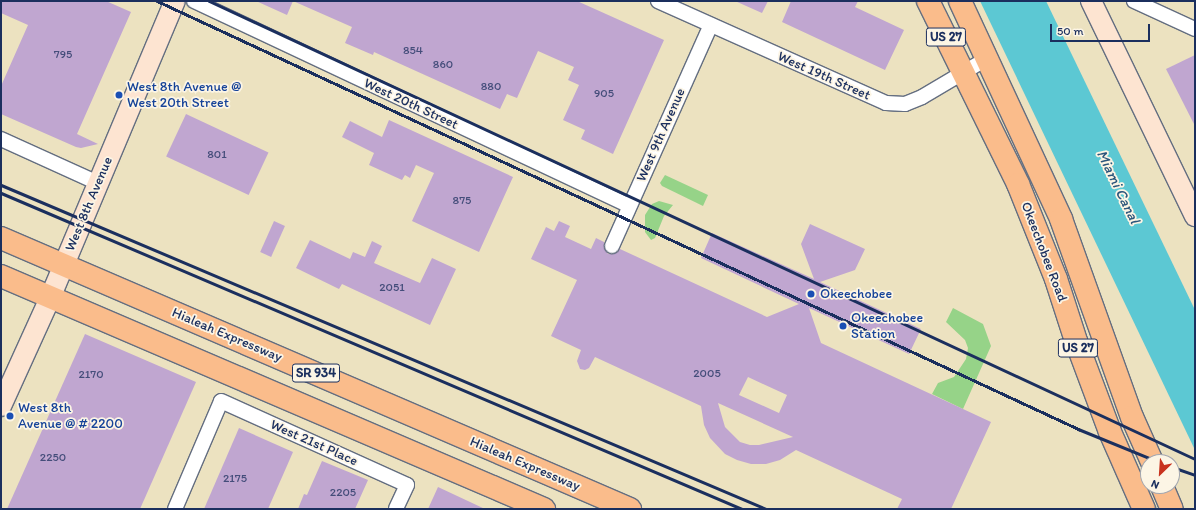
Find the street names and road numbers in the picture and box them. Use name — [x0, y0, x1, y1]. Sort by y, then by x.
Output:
road number: US 27 — [925, 26, 967, 48]
street label: West 19th Street — [775, 48, 873, 104]
street label: West 20th Street — [362, 75, 460, 133]
street label: West 9th Avenue — [633, 86, 689, 184]
street label: West 8th Avenue — [62, 155, 116, 253]
street label: Okeechobee Road — [1017, 200, 1071, 304]
street label: Hialeah Expressway — [170, 304, 284, 366]
road number: US 27 — [1057, 337, 1099, 359]
road number: SR 934 — [292, 362, 340, 384]
street label: West 21st Place — [268, 416, 360, 470]
street label: Hialeah Expressway — [468, 433, 582, 495]

